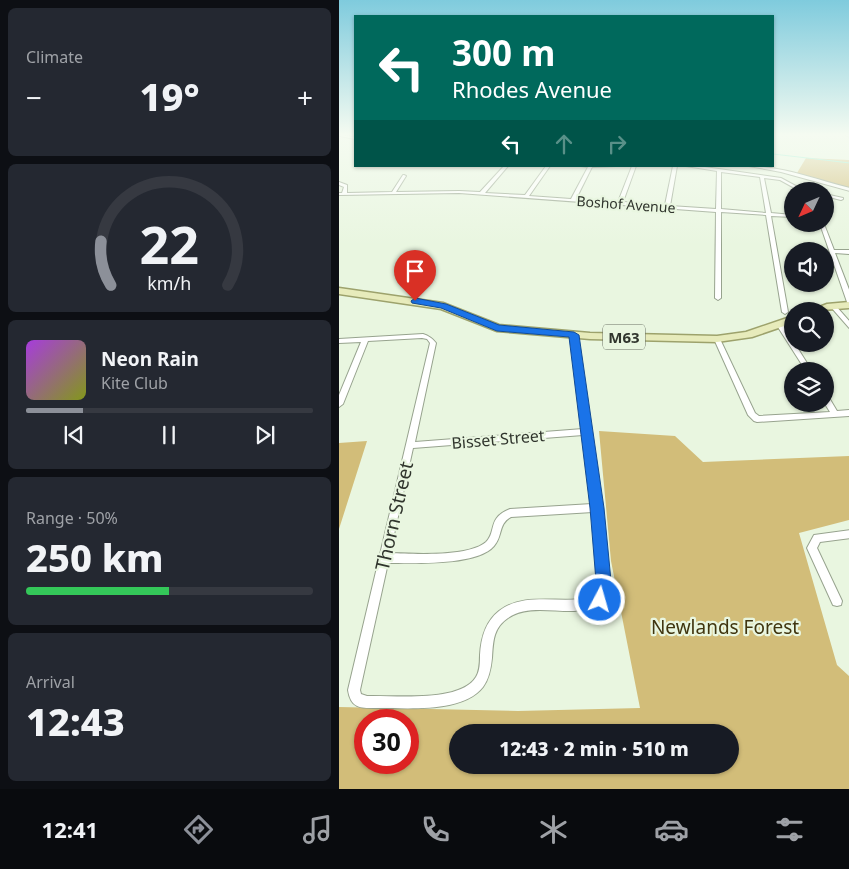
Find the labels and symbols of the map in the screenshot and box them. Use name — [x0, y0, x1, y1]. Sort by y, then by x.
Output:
north arrow — [784, 182, 834, 232]
street label: Boshof Avenue — [576, 191, 676, 217]
pin — [394, 250, 436, 301]
road number: M63 — [603, 324, 645, 350]
street label: Bisset Street — [450, 424, 546, 454]
street label: Thorn Street — [369, 459, 419, 573]
position arrow — [573, 573, 625, 625]
park label: Newlands Forest — [651, 614, 799, 640]
speed limit sign: 30 — [354, 709, 419, 774]

